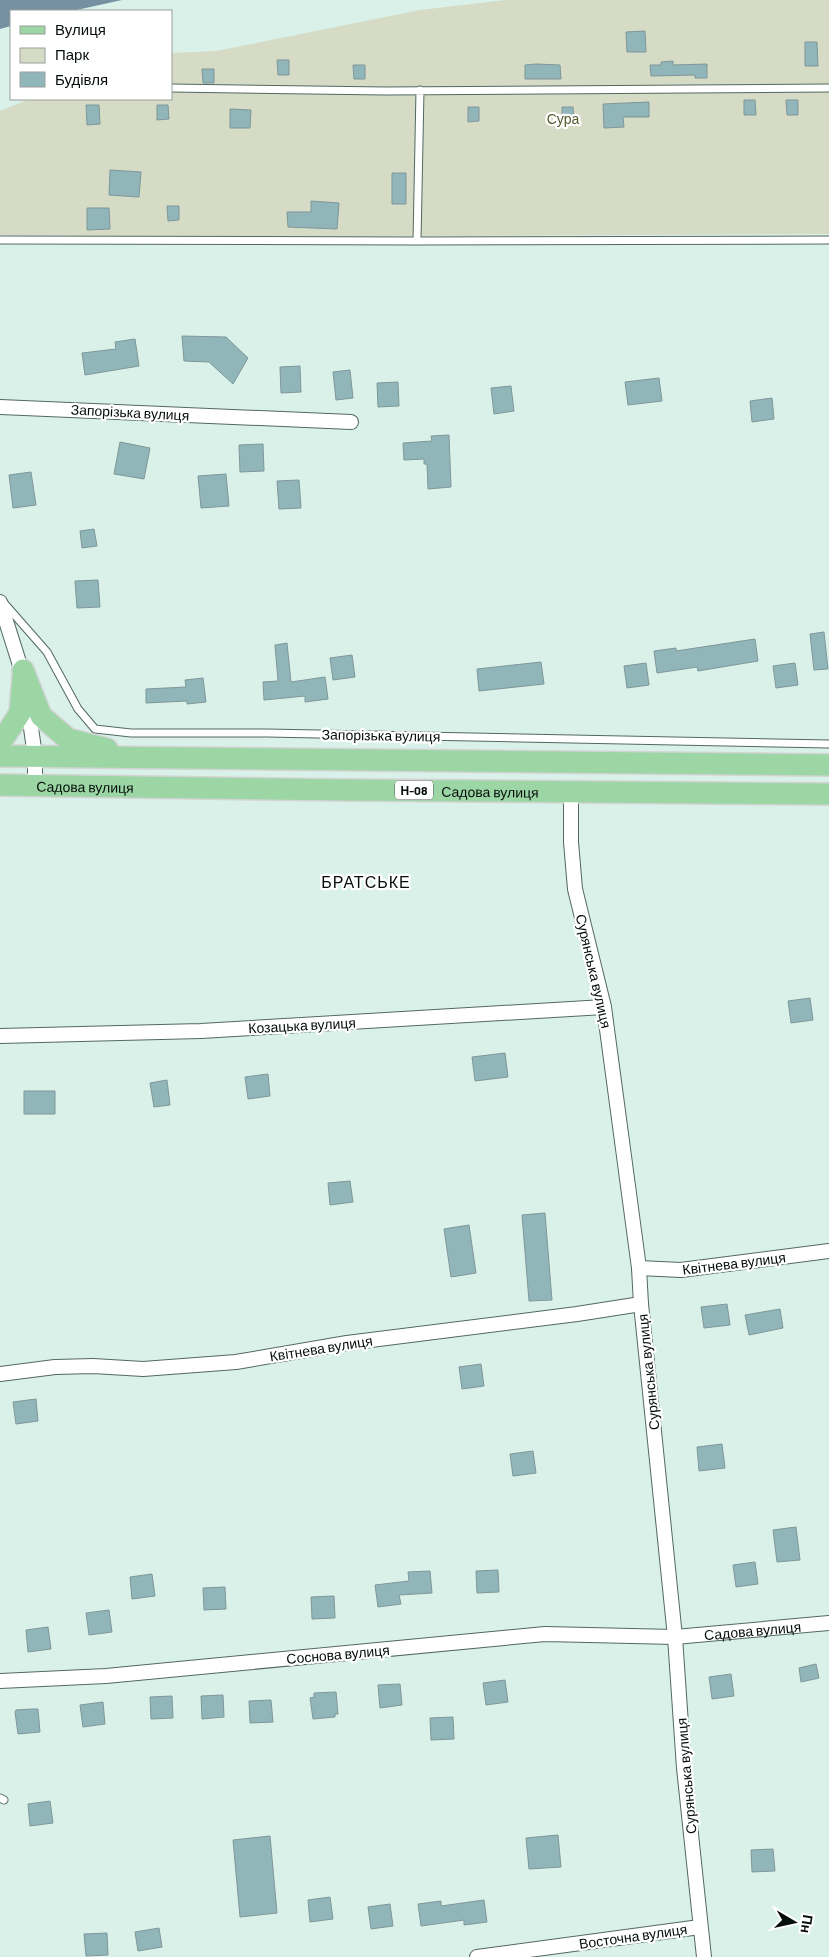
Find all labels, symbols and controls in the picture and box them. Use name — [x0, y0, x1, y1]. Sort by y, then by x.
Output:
legend — [10, 10, 172, 100]
text: Вулиця — [55, 20, 106, 38]
text: Парк — [55, 45, 89, 63]
text: Будівля — [55, 70, 108, 88]
park label: Сура — [547, 110, 579, 127]
street label: Запорізька вулиця — [70, 400, 190, 424]
street label: Запорізька вулиця — [322, 725, 440, 745]
street label: Садова вулиця — [36, 777, 134, 795]
road number: Н-08 — [395, 780, 433, 800]
street label: Садова вулиця — [441, 782, 539, 800]
district label: БРАТСЬКЕ — [321, 872, 411, 891]
street label: Сурянська вулиця — [573, 912, 615, 1030]
street label: Козацька вулиця — [248, 1014, 356, 1036]
street label: Квітнева вулиця — [681, 1248, 787, 1278]
street label: Сурянська вулиця — [633, 1313, 663, 1431]
street label: Квітнева вулиця — [268, 1331, 374, 1365]
street label: Садова вулиця — [703, 1617, 802, 1643]
street label: Соснова вулиця — [286, 1641, 390, 1667]
street label: Сурянська вулиця — [672, 1717, 700, 1835]
north arrow — [769, 1897, 819, 1947]
text: Пн — [797, 1914, 817, 1935]
street label: Восточна вулиця — [578, 1920, 688, 1952]

